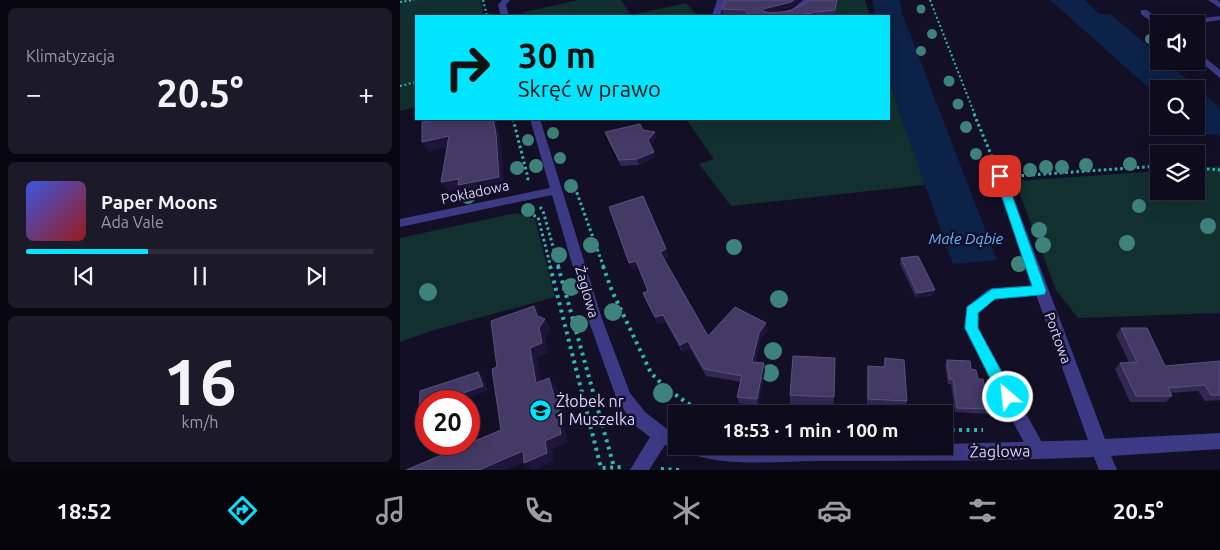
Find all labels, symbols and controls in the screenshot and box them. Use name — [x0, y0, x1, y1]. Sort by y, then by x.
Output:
map controls — [1150, 15, 1205, 200]
button: sound — [1150, 15, 1205, 70]
icon: right — [435, 35, 500, 100]
text: 30 m — [518, 35, 596, 75]
text: Klimatyzacja — [26, 47, 115, 65]
text: 20.5° — [156, 72, 244, 114]
text: Skręć w prawo — [518, 76, 661, 101]
text: − — [26, 78, 42, 109]
text: + — [358, 78, 374, 109]
button: search — [1150, 80, 1205, 135]
button: layers — [1150, 145, 1205, 200]
pin — [979, 155, 1021, 197]
icon: arrive — [986, 162, 1014, 190]
street label: Pokładowa — [440, 177, 510, 207]
text: Paper Moons — [101, 191, 218, 213]
text: Ada Vale — [101, 213, 164, 231]
water label: Małe Dąbie — [929, 230, 1004, 247]
icon: previous — [70, 262, 98, 290]
icon: pause — [186, 262, 214, 290]
icon: next — [302, 262, 330, 290]
street label: Żaglowa — [572, 264, 602, 320]
street label: Portowa — [1041, 310, 1075, 366]
text: 16 — [163, 344, 237, 417]
position arrow — [981, 370, 1033, 422]
speed limit sign: 20 — [415, 390, 480, 455]
place label: Żłobek nr 1 Muszelka — [556, 392, 635, 428]
school or university icon: Żłobek nr 1 Muszelka — [528, 398, 552, 422]
text: km/h — [182, 413, 218, 431]
text: 18:53 · 1 min · 100 m — [723, 419, 898, 441]
street label: Żaglowa — [970, 441, 1030, 461]
icon: directions — [225, 493, 260, 528]
icon: music — [373, 493, 408, 528]
icon: phone — [521, 493, 556, 528]
icon: climate — [669, 493, 704, 528]
icon: car — [817, 493, 852, 528]
icon: filters — [965, 493, 1000, 528]
text: 18:52 — [57, 498, 112, 523]
text: 20.5° — [1113, 498, 1163, 523]

